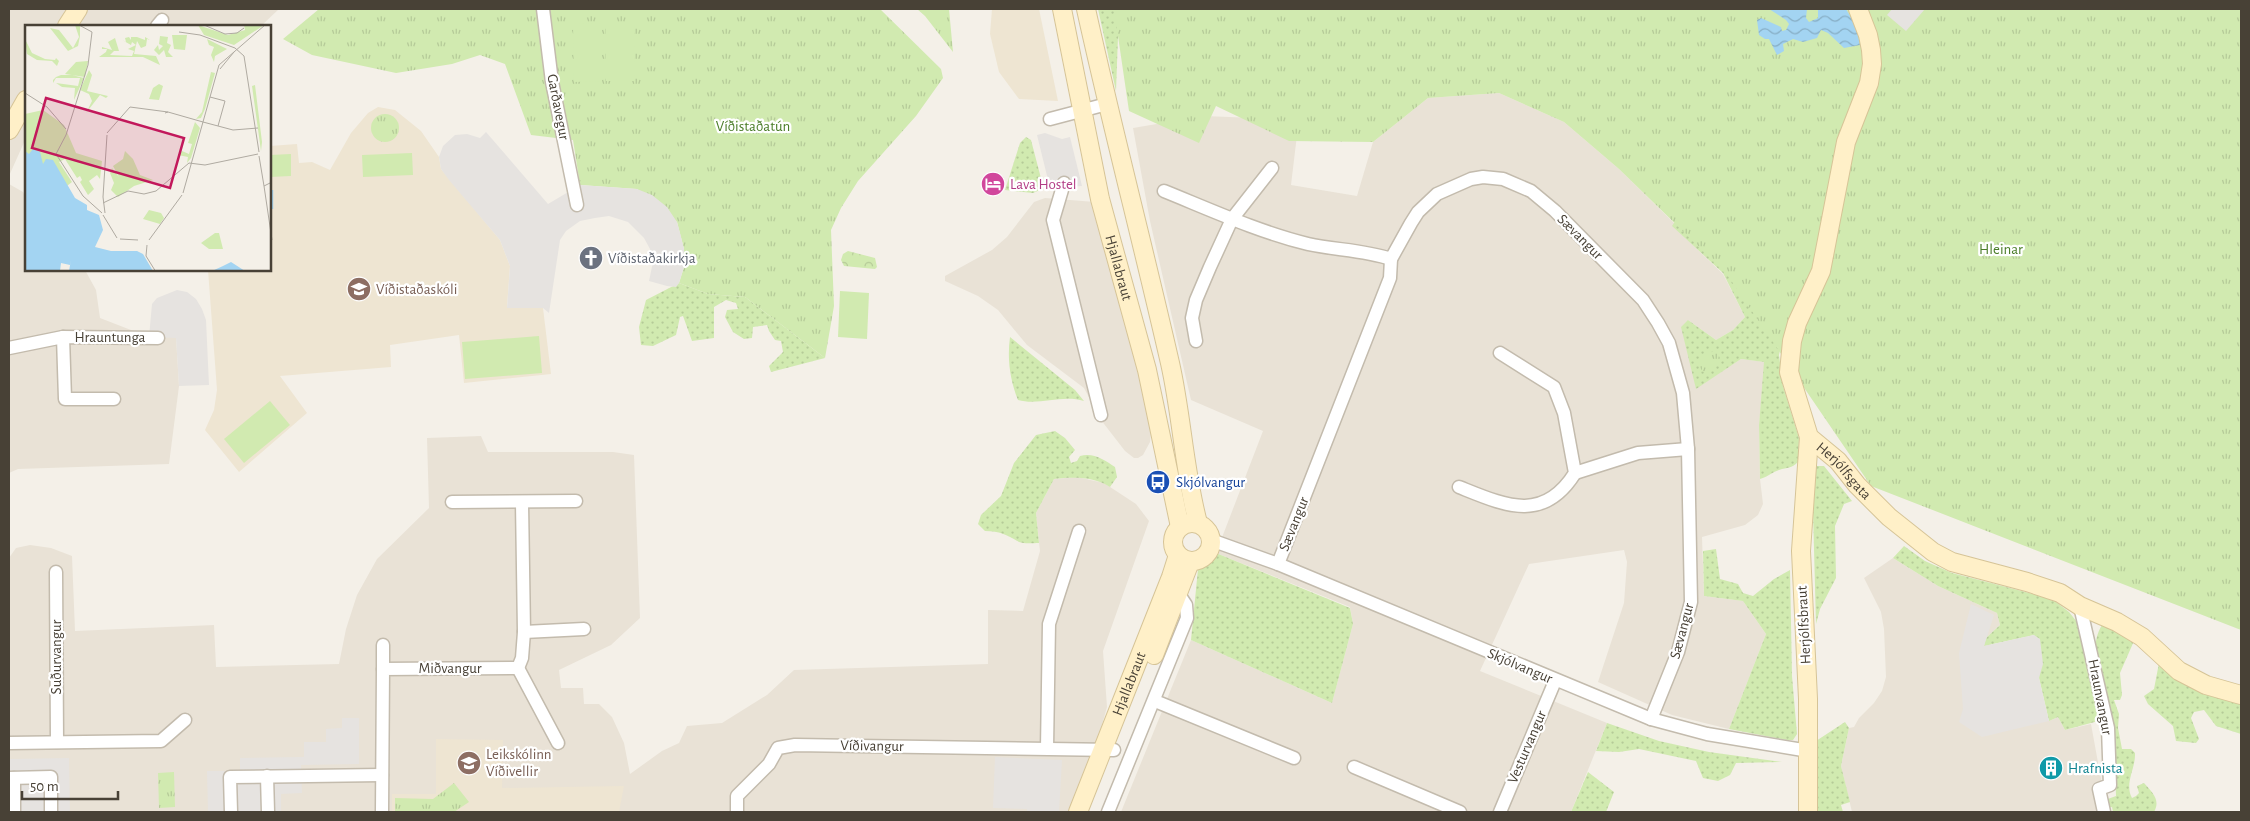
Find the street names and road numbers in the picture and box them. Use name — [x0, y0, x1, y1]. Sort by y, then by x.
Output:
street label: Garðavegur — [544, 73, 572, 142]
street label: Sævangur — [1554, 211, 1606, 263]
street label: Hjallabraut — [1103, 233, 1135, 302]
street label: Hrauntunga — [74, 330, 146, 345]
street label: Herjólfsgata — [1814, 439, 1874, 502]
street label: Sævangur — [1276, 495, 1312, 553]
street label: Herjólfsbraut — [1794, 585, 1814, 665]
street label: Sævangur — [1667, 601, 1697, 661]
street label: Suðurvangur — [49, 619, 64, 694]
street label: Skjólvangur — [1485, 646, 1555, 686]
street label: Hjallabraut — [1109, 649, 1148, 718]
street label: Hraunvangur — [2085, 658, 2115, 736]
street label: Miðvangur — [418, 661, 482, 676]
street label: Vesturvangur — [1505, 708, 1549, 786]
street label: Víðivangur — [840, 738, 904, 754]

